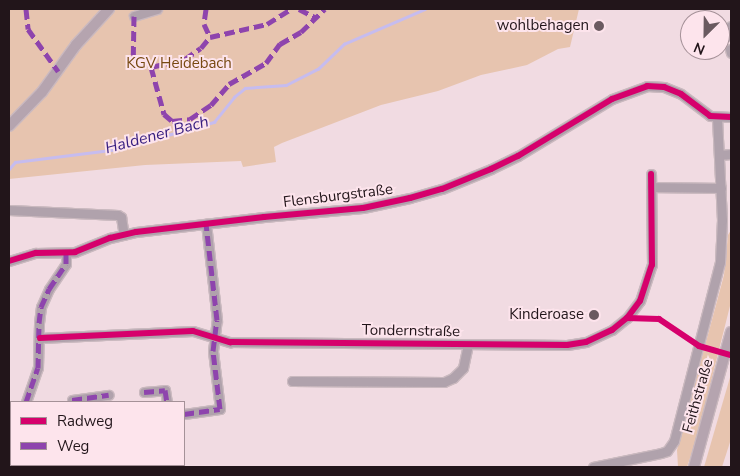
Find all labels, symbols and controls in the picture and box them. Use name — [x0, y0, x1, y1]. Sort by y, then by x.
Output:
north arrow — [680, 10, 730, 60]
place label: wohlbehagen — [497, 17, 589, 35]
marker: wohlbehagen — [593, 20, 605, 32]
text: N — [691, 38, 708, 59]
park label: KGV Heidebach — [126, 55, 232, 73]
water label: Haldener Bach — [103, 112, 211, 158]
street label: Flensburgstraße — [282, 180, 394, 212]
place label: Kinderoase — [509, 306, 584, 324]
marker: Kinderoase — [588, 309, 600, 321]
street label: Tondernstraße — [362, 321, 460, 341]
street label: Feithstraße — [679, 357, 717, 435]
legend — [10, 401, 185, 466]
text: Radweg — [57, 411, 113, 431]
text: Weg — [57, 436, 89, 456]

